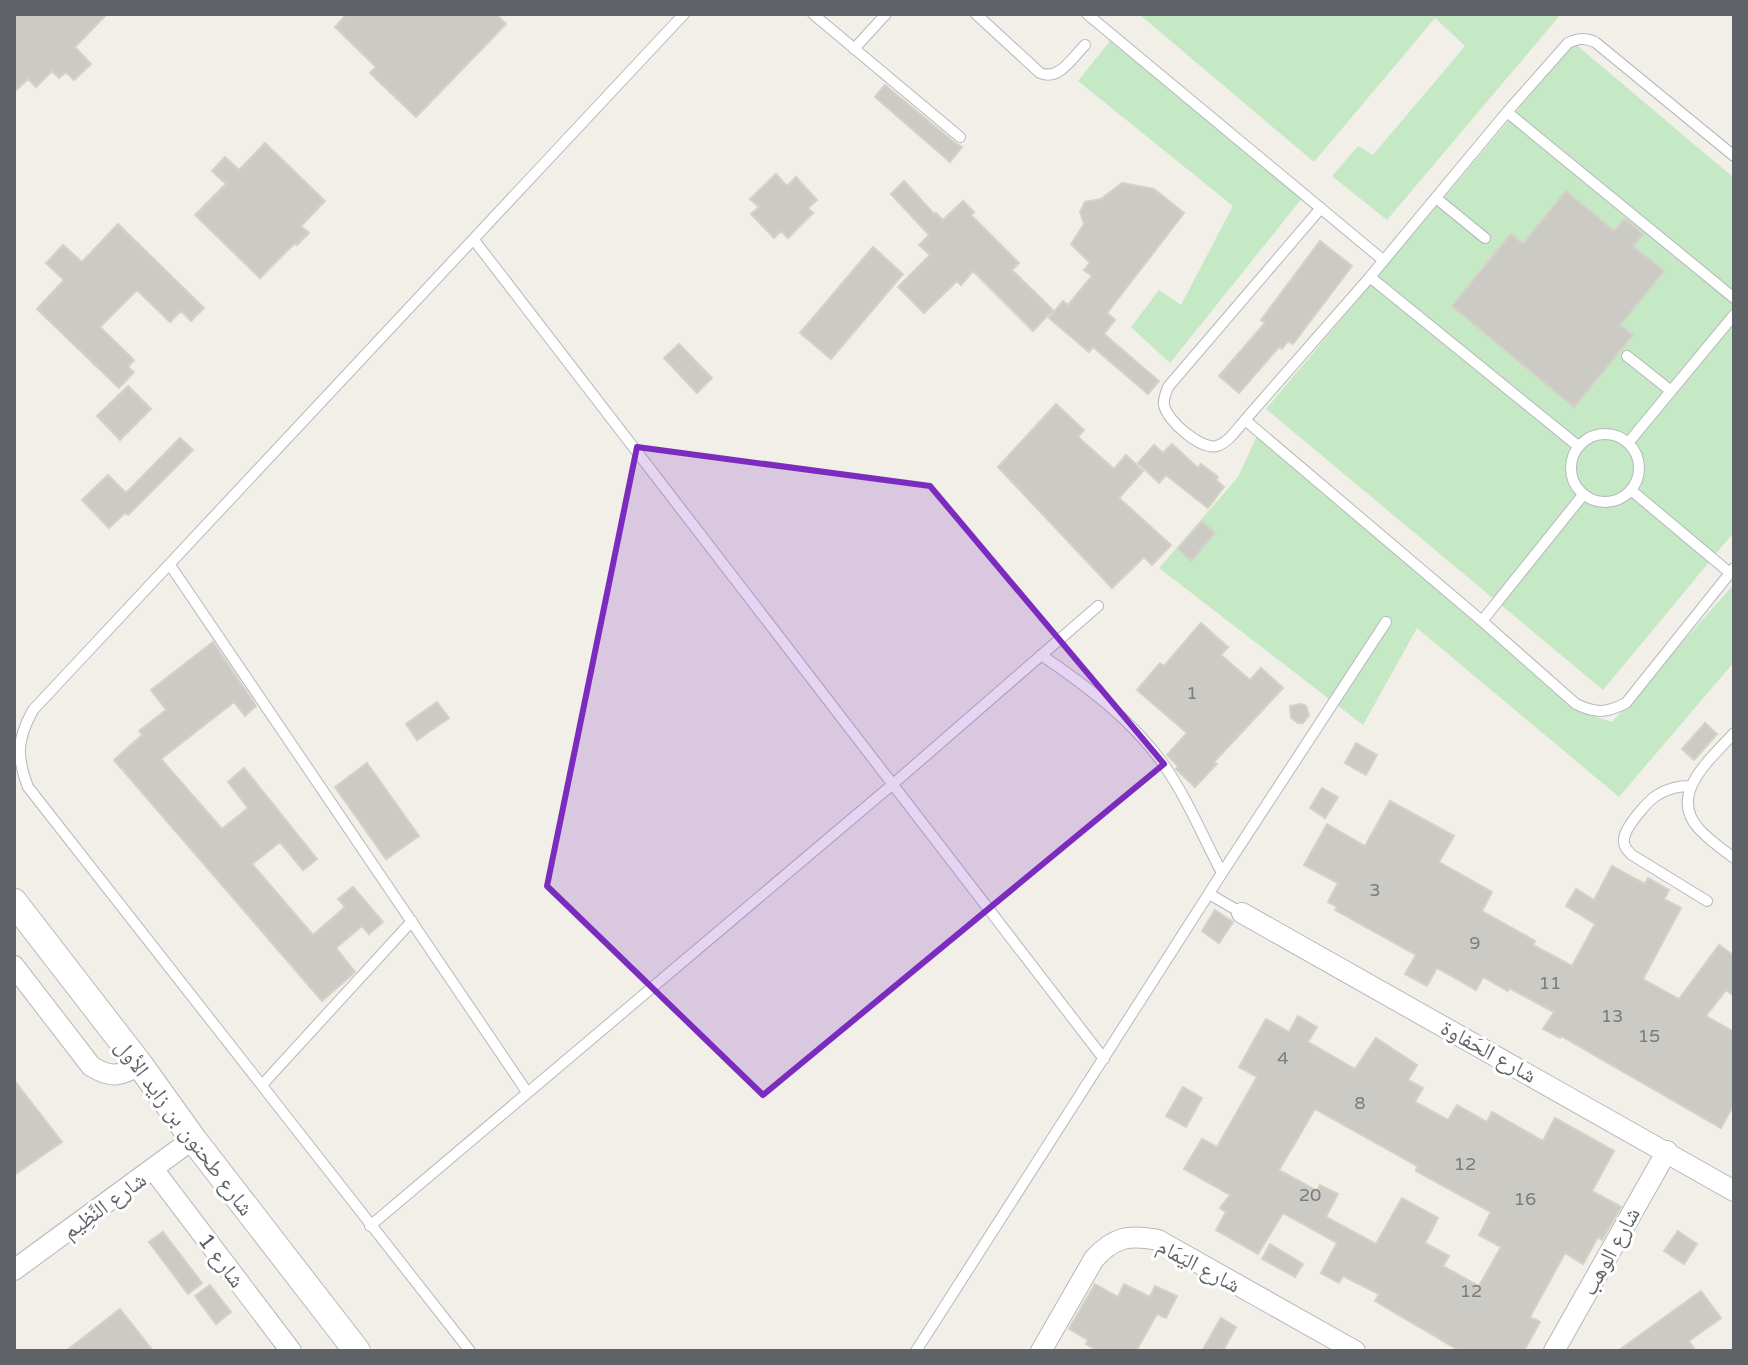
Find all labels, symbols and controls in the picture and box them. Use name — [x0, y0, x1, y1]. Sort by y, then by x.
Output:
house number: 1 — [1186, 682, 1198, 704]
house number: 3 — [1369, 879, 1381, 901]
house number: 9 — [1469, 932, 1481, 954]
house number: 11 — [1539, 972, 1561, 994]
house number: 13 — [1601, 1005, 1623, 1027]
street label: شارع الحَفاوة — [1436, 1015, 1541, 1089]
house number: 15 — [1638, 1025, 1660, 1047]
street label: شارع طحنون بن زايد الأول — [109, 1034, 259, 1221]
house number: 4 — [1277, 1047, 1289, 1069]
house number: 8 — [1354, 1092, 1366, 1114]
house number: 12 — [1454, 1153, 1476, 1175]
street label: شارع النَّظِيم — [58, 1167, 152, 1246]
house number: 20 — [1299, 1184, 1321, 1206]
house number: 16 — [1514, 1188, 1536, 1210]
street label: شارع الوهب — [1576, 1203, 1646, 1300]
street label: شارع 1 — [192, 1228, 250, 1293]
street label: شارع اليَمَام — [1152, 1233, 1245, 1300]
house number: 12 — [1460, 1280, 1482, 1302]

